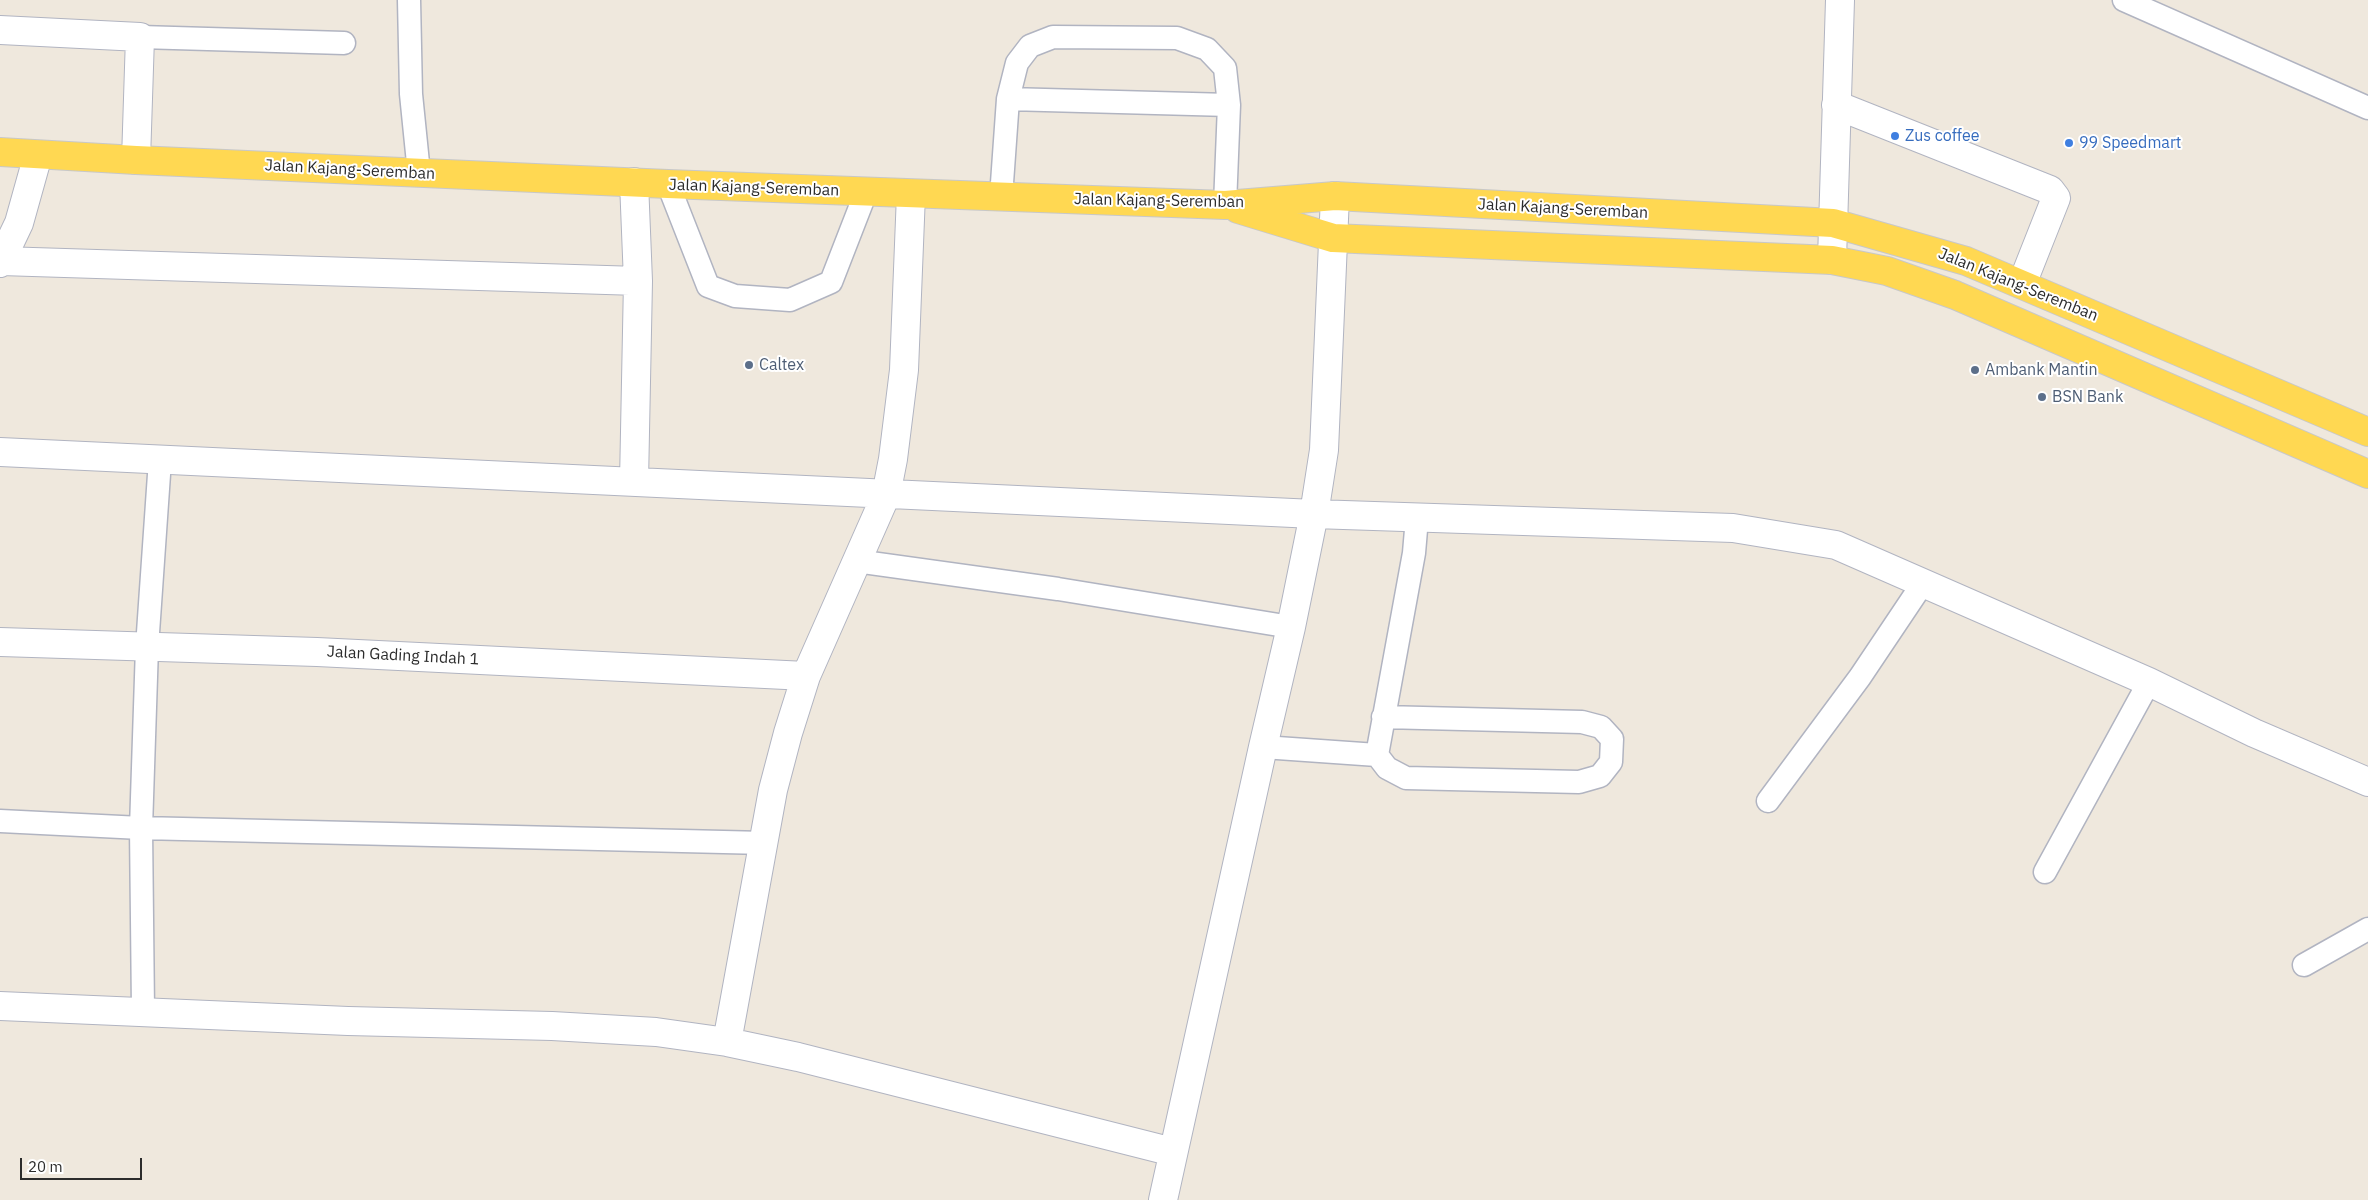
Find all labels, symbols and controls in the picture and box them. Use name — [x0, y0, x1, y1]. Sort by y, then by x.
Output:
place label: Zus coffee — [1905, 126, 1980, 146]
marker: Zus coffee — [1889, 130, 1901, 142]
place label: 99 Speedmart — [2079, 133, 2181, 153]
marker: 99 Speedmart — [2063, 137, 2075, 149]
street label: Jalan Kajang-Seremban — [264, 156, 436, 184]
street label: Jalan Kajang-Seremban — [668, 175, 840, 201]
street label: Jalan Kajang-Seremban — [1074, 190, 1244, 212]
street label: Jalan Kajang-Seremban — [1477, 195, 1649, 223]
street label: Jalan Kajang-Seremban — [1935, 244, 2101, 326]
place label: Caltex — [759, 355, 804, 375]
marker: Caltex — [743, 359, 755, 371]
place label: Ambank Mantin — [1985, 360, 2098, 380]
marker: Ambank Mantin — [1969, 364, 1981, 376]
place label: BSN Bank — [2052, 387, 2123, 407]
marker: BSN Bank — [2036, 391, 2048, 403]
street label: Jalan Gading Indah 1 — [326, 642, 480, 670]
scale bar — [22, 1148, 145, 1180]
text: 20 m — [28, 1157, 63, 1176]

